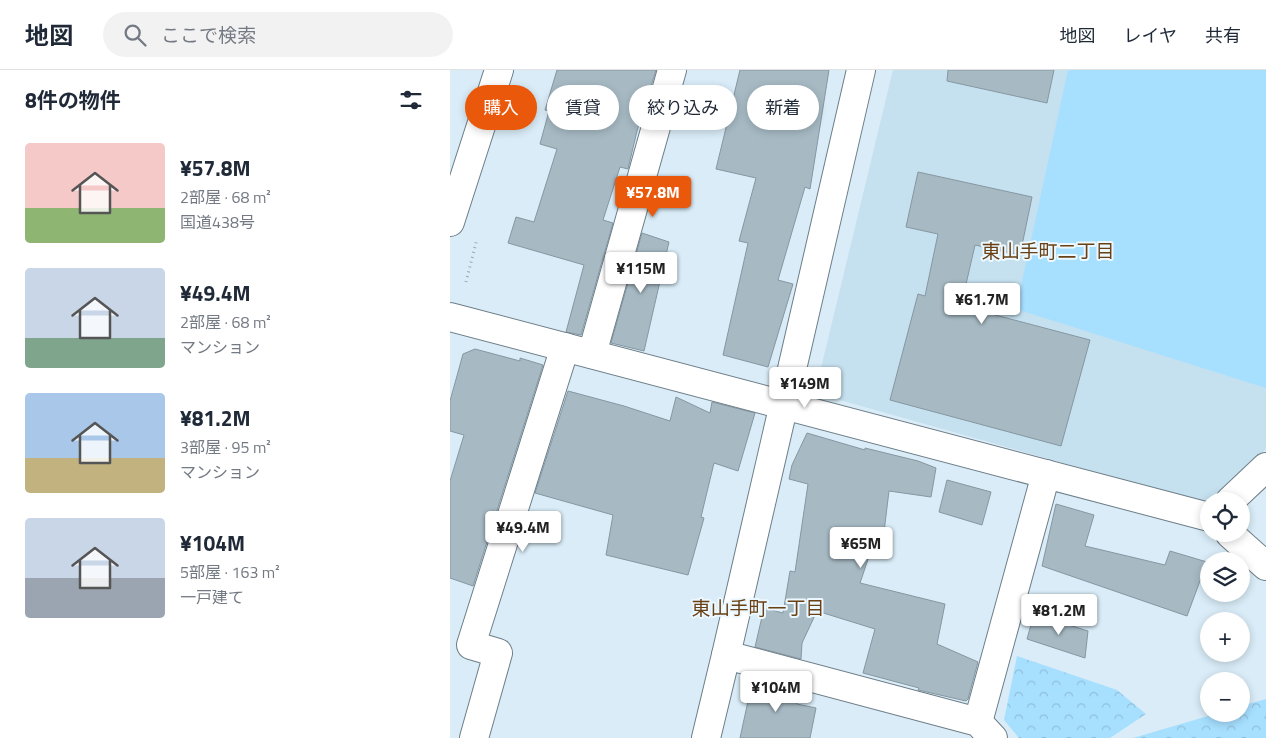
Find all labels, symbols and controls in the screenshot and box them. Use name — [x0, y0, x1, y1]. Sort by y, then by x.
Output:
search box — [103, 12, 453, 57]
text: 地図 — [25, 17, 73, 53]
text: ここで検索 — [161, 20, 256, 49]
icon: search — [121, 21, 149, 49]
text: 地図 — [1060, 22, 1096, 49]
text: レイヤ — [1124, 22, 1177, 49]
text: 共有 — [1205, 22, 1241, 49]
text: 8件の物件 — [25, 84, 121, 116]
chip: 購入 — [465, 85, 537, 130]
chip: 賃貸 — [547, 85, 619, 130]
chip: 絞り込み — [629, 85, 737, 130]
chip: 新着 — [747, 85, 819, 130]
icon: filters — [397, 86, 425, 114]
text: ¥57.8M — [180, 152, 250, 184]
icon: home — [65, 163, 125, 223]
pin: ¥57.8M — [612, 176, 694, 218]
text: ¥57.8M — [626, 180, 680, 204]
text: 2部屋 · 68 m² — [180, 185, 271, 209]
text: 国道438号 — [180, 210, 255, 234]
district label: 東山手町二丁目 — [981, 236, 1115, 265]
pin: ¥115M — [606, 252, 676, 294]
text: ¥115M — [616, 256, 666, 280]
text: ¥49.4M — [180, 277, 250, 309]
pin: ¥61.7M — [941, 282, 1023, 325]
text: ¥61.7M — [955, 287, 1009, 311]
icon: home — [65, 288, 125, 348]
text: 2部屋 · 68 m² — [180, 310, 271, 334]
text: マンション — [180, 335, 260, 359]
pin: ¥149M — [770, 366, 840, 409]
text: ¥149M — [780, 371, 830, 395]
text: ¥81.2M — [180, 402, 250, 434]
icon: home — [65, 413, 125, 473]
text: 3部屋 · 95 m² — [180, 435, 271, 459]
text: マンション — [180, 460, 260, 484]
map controls — [1200, 492, 1250, 722]
button: locate — [1200, 492, 1250, 542]
pin: ¥49.4M — [482, 510, 564, 553]
text: ¥49.4M — [496, 515, 550, 539]
pin: ¥65M — [831, 526, 891, 569]
text: ¥104M — [180, 527, 245, 559]
text: ¥65M — [841, 531, 881, 555]
icon: home — [65, 538, 125, 598]
button: layers — [1200, 552, 1250, 602]
text: 5部屋 · 163 m² — [180, 560, 280, 584]
text: 一戸建て — [180, 585, 244, 609]
district label: 東山手町一丁目 — [691, 593, 825, 622]
pin: ¥81.2M — [1018, 594, 1100, 636]
text: ¥81.2M — [1032, 598, 1086, 622]
button: + — [1200, 612, 1250, 662]
pin: ¥104M — [741, 670, 811, 713]
button: − — [1200, 672, 1250, 722]
text: ¥104M — [751, 675, 801, 699]

